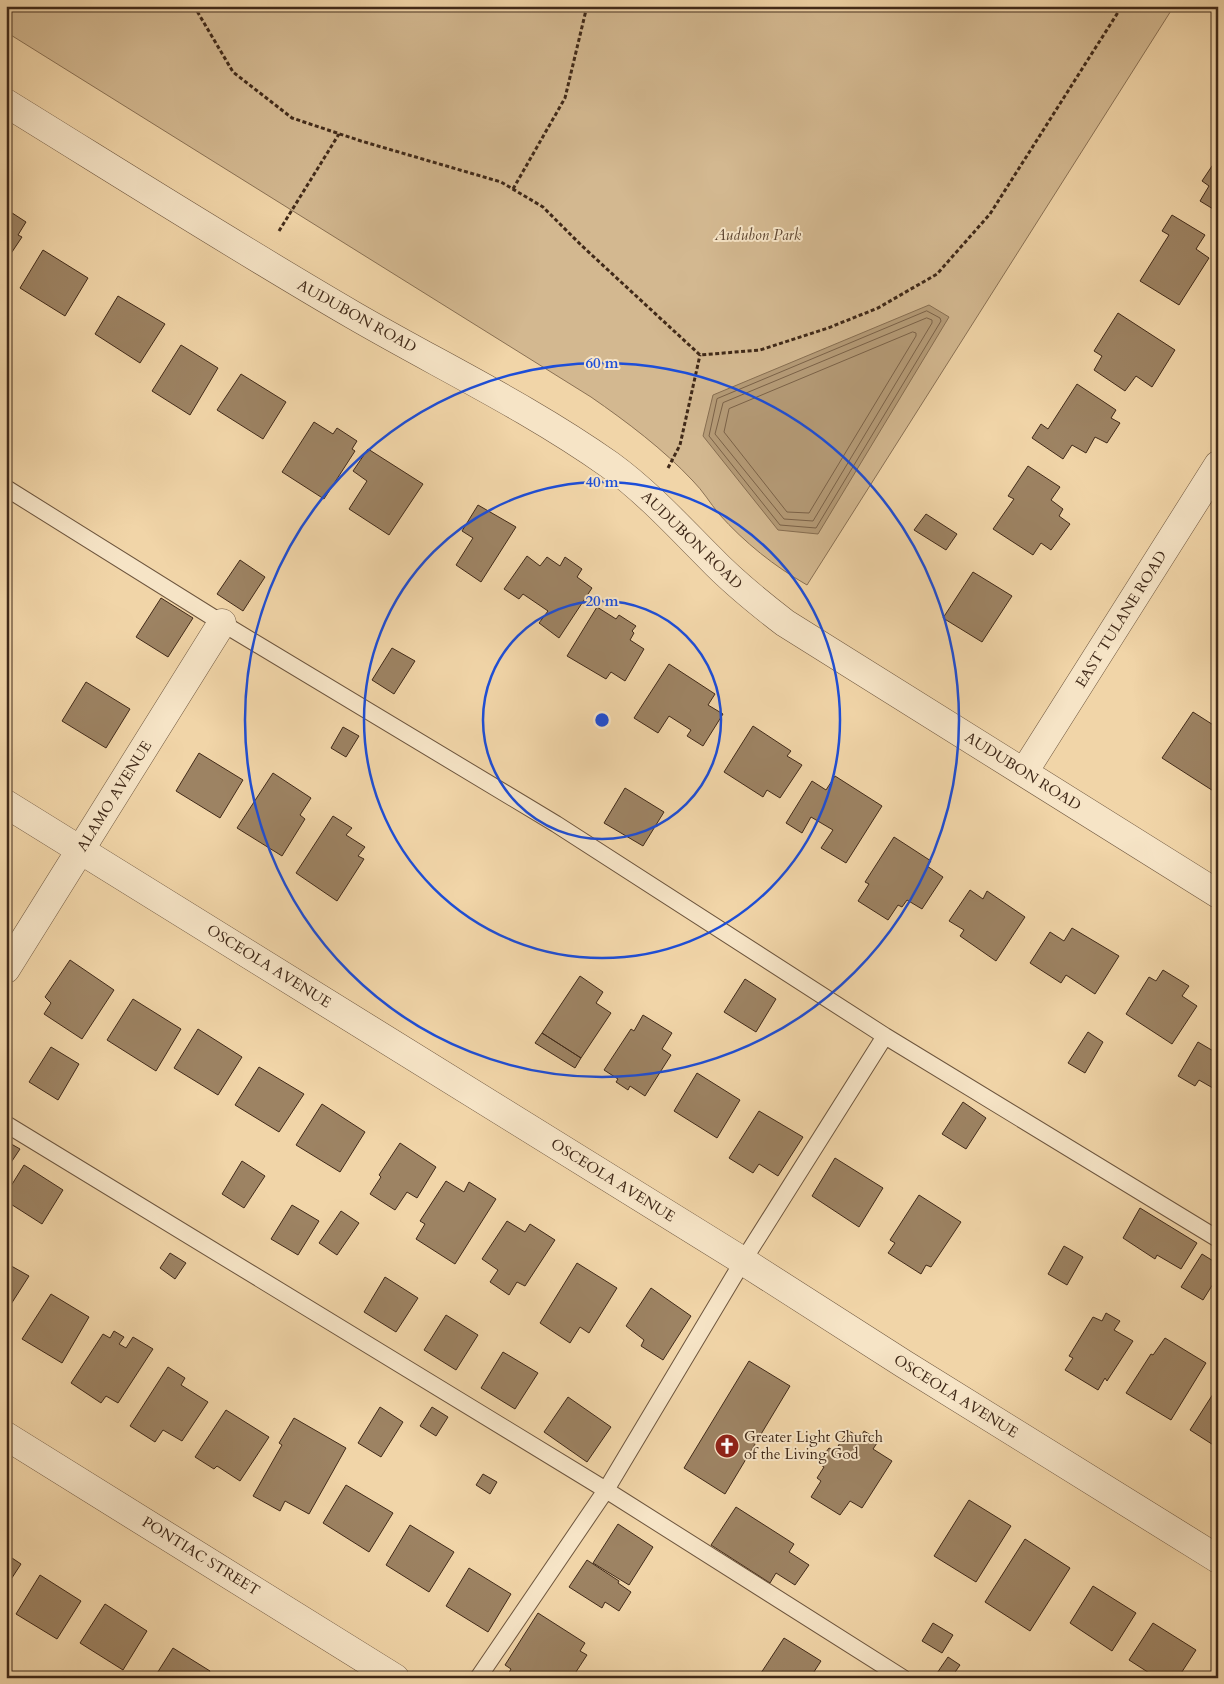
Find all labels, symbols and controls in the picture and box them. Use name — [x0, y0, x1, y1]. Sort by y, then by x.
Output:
park label: Audubon Park — [714, 225, 802, 245]
street label: AUDUBON ROAD — [294, 275, 420, 357]
text: 60 m — [585, 353, 619, 373]
text: 40 m — [585, 472, 619, 492]
street label: AUDUBON ROAD — [637, 486, 747, 594]
street label: EAST TULANE ROAD — [1071, 547, 1171, 691]
text: 20 m — [585, 591, 619, 611]
centre of rings — [593, 711, 611, 729]
street label: AUDUBON ROAD — [961, 727, 1085, 815]
street label: ALAMO AVENUE — [72, 737, 156, 855]
street label: OSCEOLA AVENUE — [203, 920, 335, 1012]
street label: OSCEOLA AVENUE — [547, 1134, 679, 1226]
street label: OSCEOLA AVENUE — [890, 1350, 1022, 1442]
place label: Greater Light Church of the Living God — [744, 1427, 884, 1464]
church icon: Greater Light Church of the Living God — [714, 1433, 740, 1459]
street label: PONTIAC STREET — [138, 1512, 264, 1600]

